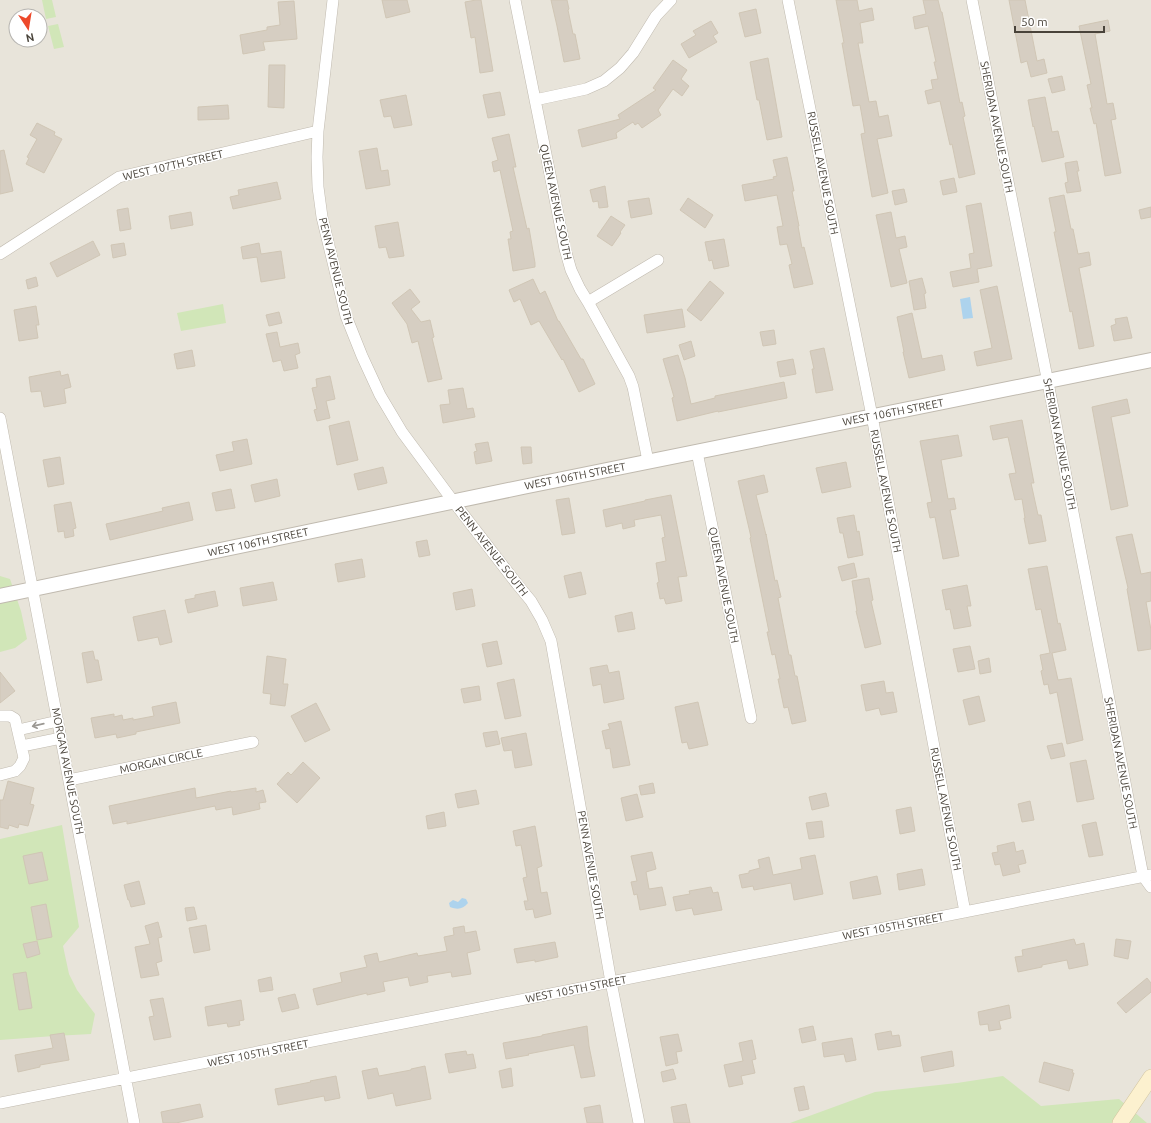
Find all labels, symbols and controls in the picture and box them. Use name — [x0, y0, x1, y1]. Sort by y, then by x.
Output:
north arrow — [8, 8, 48, 48]
scale bar — [1015, 8, 1104, 34]
text: 50 m — [1021, 15, 1048, 28]
text: N — [25, 31, 35, 45]
street label: SHERIDAN AVENUE SOUTH — [978, 60, 1016, 194]
street label: RUSSELL AVENUE SOUTH — [805, 110, 841, 236]
street label: QUEEN AVENUE SOUTH — [538, 143, 574, 261]
street label: WEST 107TH STREET — [122, 148, 224, 182]
street label: PENN AVENUE SOUTH — [317, 216, 355, 326]
street label: SHERIDAN AVENUE SOUTH — [1041, 377, 1079, 511]
street label: WEST 106TH STREET — [841, 396, 945, 428]
street label: RUSSELL AVENUE SOUTH — [868, 428, 904, 554]
street label: WEST 106TH STREET — [523, 460, 627, 492]
street label: PENN AVENUE SOUTH — [453, 504, 531, 598]
street label: WEST 106TH STREET — [206, 525, 310, 559]
street label: QUEEN AVENUE SOUTH — [707, 526, 741, 644]
street label: SHERIDAN AVENUE SOUTH — [1102, 696, 1140, 830]
street label: MORGAN AVENUE SOUTH — [50, 707, 86, 835]
one-way arrow — [32, 722, 45, 730]
street label: MORGAN CIRCLE — [118, 746, 204, 776]
street label: RUSSELL AVENUE SOUTH — [928, 746, 964, 872]
street label: PENN AVENUE SOUTH — [576, 810, 606, 920]
street label: WEST 105TH STREET — [841, 910, 945, 942]
street label: WEST 105TH STREET — [524, 973, 628, 1005]
street label: WEST 105TH STREET — [206, 1037, 310, 1069]

